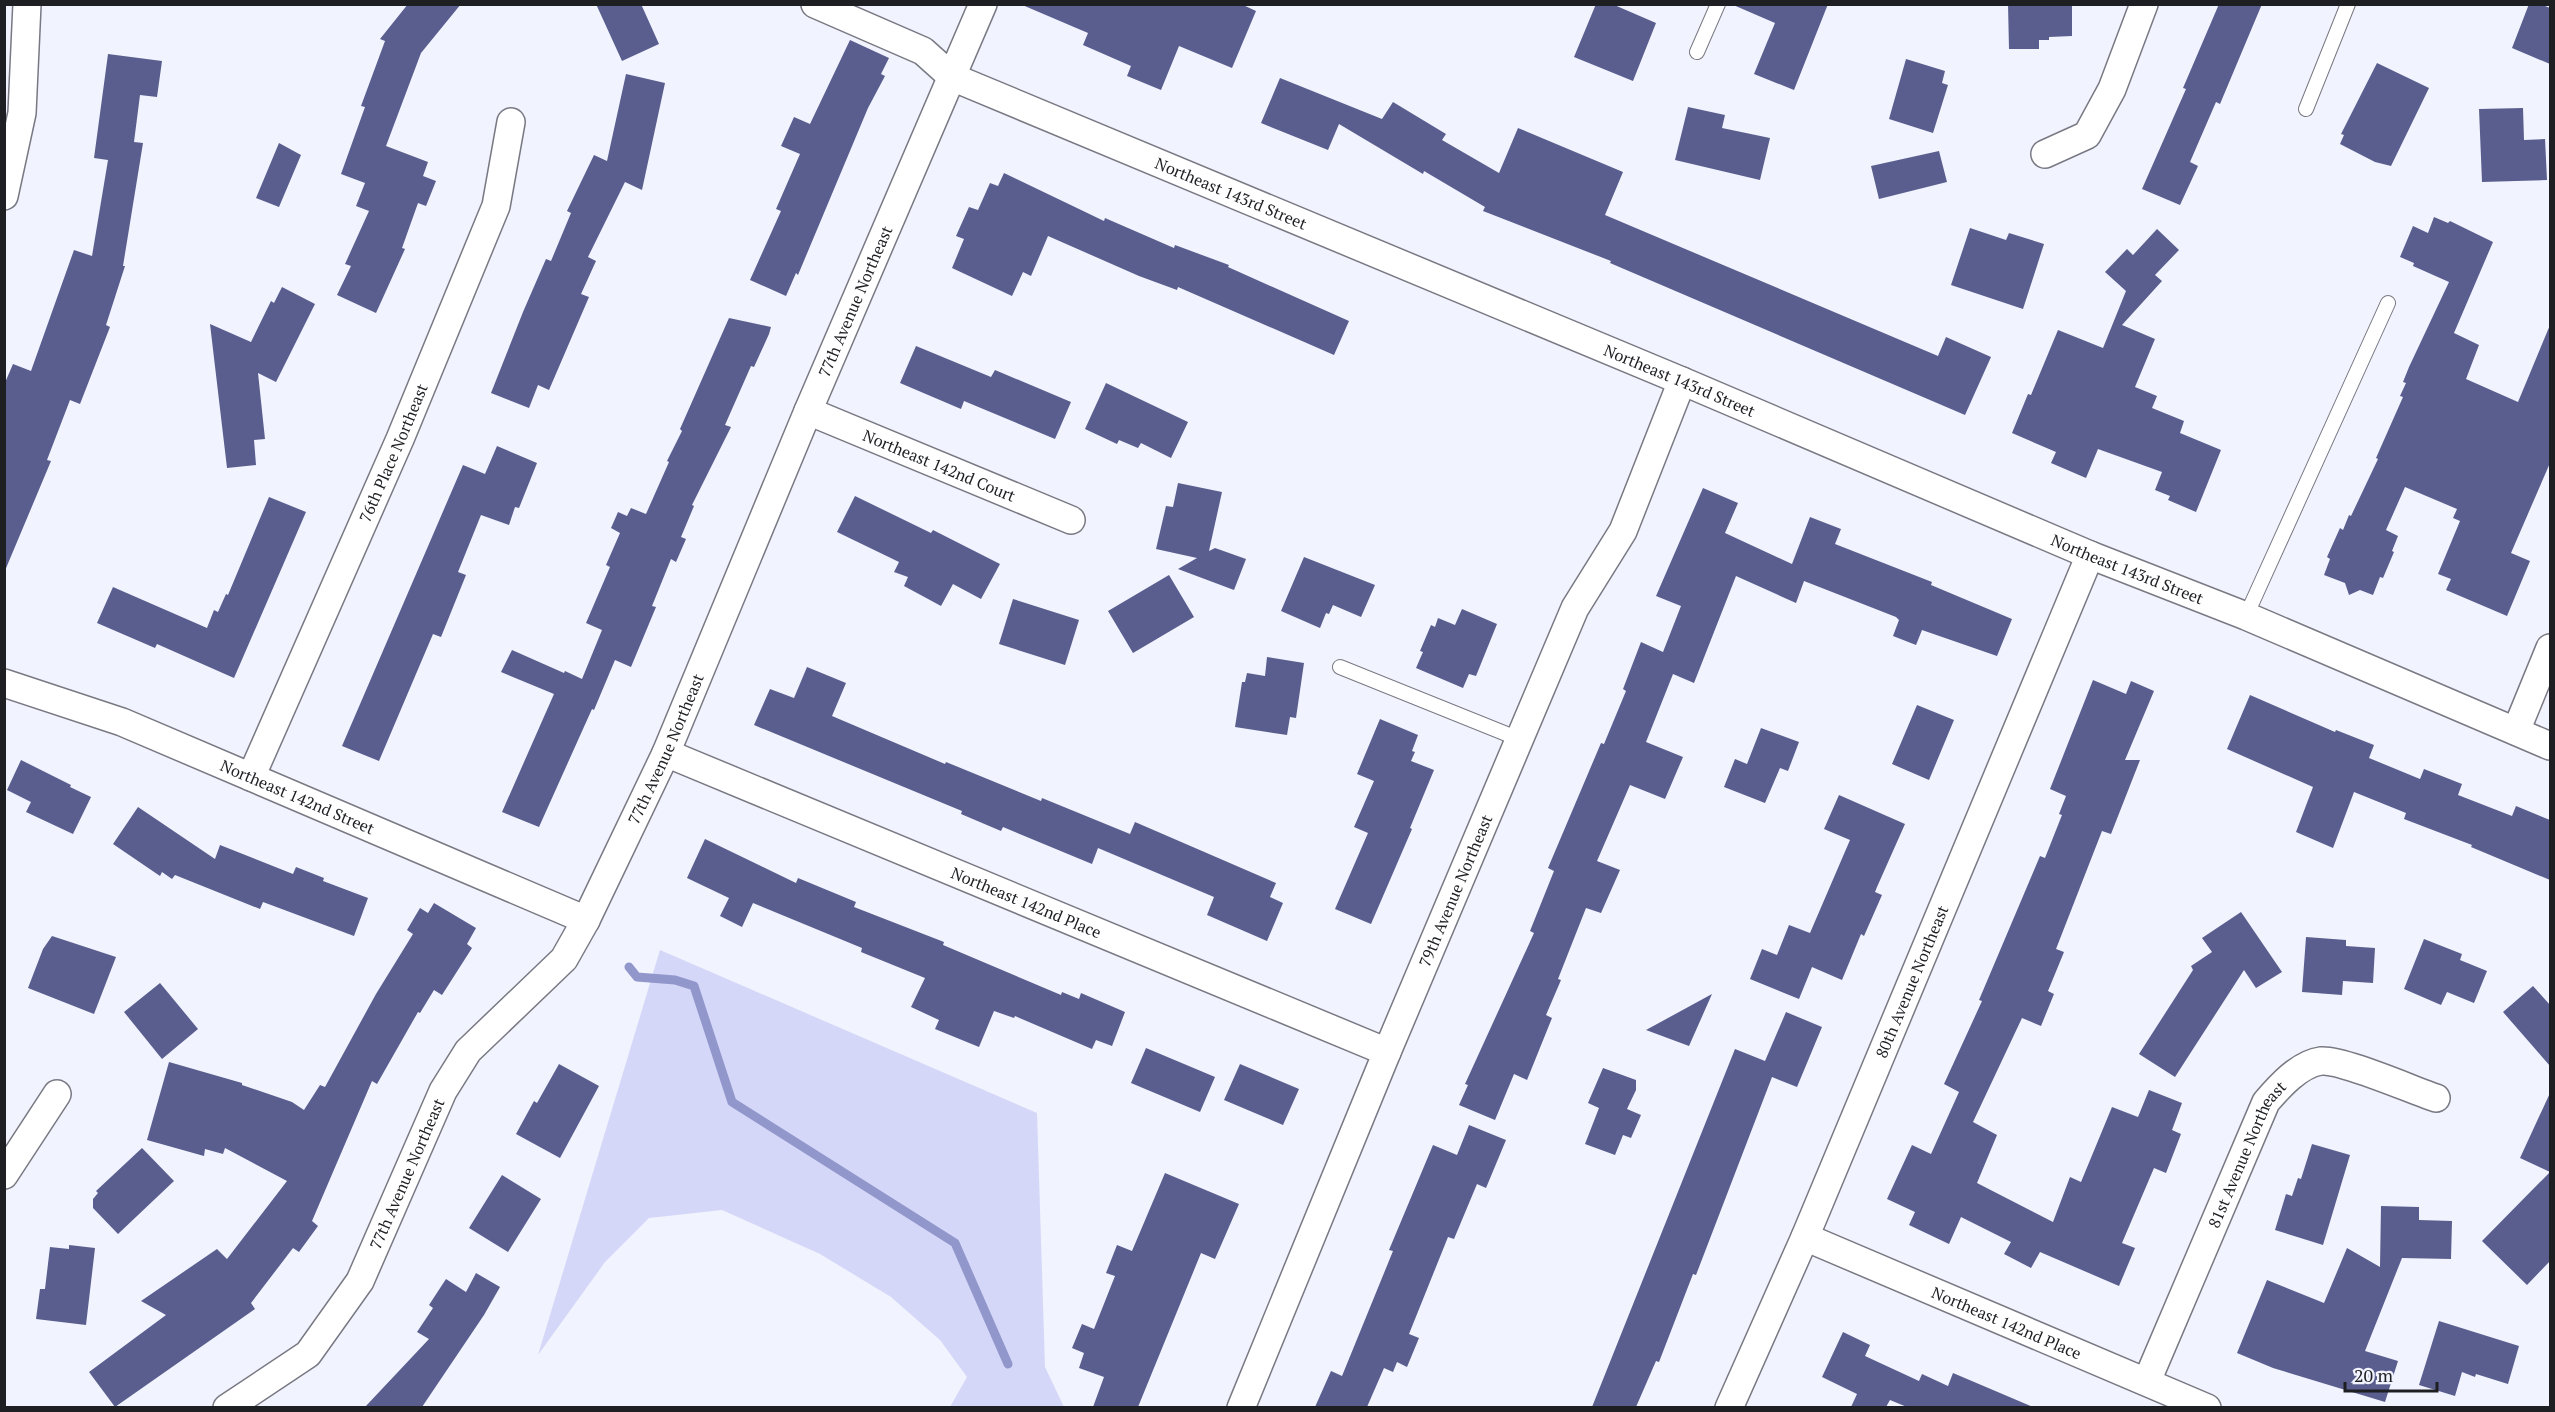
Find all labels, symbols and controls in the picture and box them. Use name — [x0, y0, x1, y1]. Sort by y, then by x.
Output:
street label: Northeast 143rd Street — [1152, 152, 1310, 235]
street label: 77th Avenue Northeast — [813, 222, 897, 381]
street label: Northeast 143rd Street — [1601, 339, 1759, 422]
street label: 76th Place Northeast — [354, 380, 433, 526]
street label: Northeast 142nd Court — [860, 424, 1019, 507]
street label: Northeast 143rd Street — [2048, 529, 2207, 609]
street label: 77th Avenue Northeast — [622, 670, 709, 828]
street label: Northeast 142nd Street — [217, 754, 378, 839]
street label: 79th Avenue Northeast — [1413, 811, 1497, 970]
street label: Northeast 142nd Place — [948, 861, 1105, 943]
street label: 80th Avenue Northeast — [1870, 902, 1953, 1061]
street label: 81st Avenue Northeast — [2203, 1076, 2291, 1231]
street label: 77th Avenue Northeast — [364, 1095, 450, 1253]
street label: Northeast 142nd Place — [1928, 1281, 2085, 1364]
scale bar — [2345, 1355, 2436, 1393]
text: 20 m — [2354, 1363, 2394, 1387]

